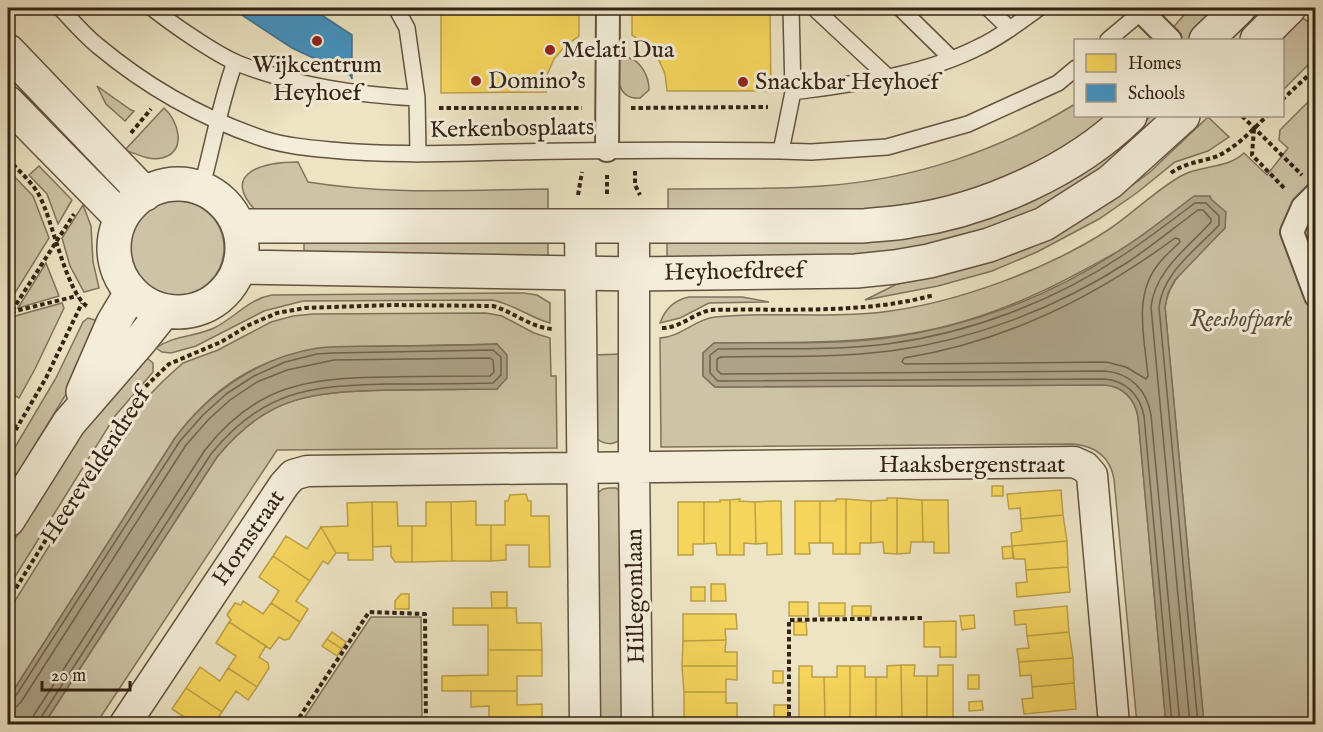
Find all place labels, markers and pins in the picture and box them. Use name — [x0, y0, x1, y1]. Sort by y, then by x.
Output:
marker: Wijkcentrum Heyhoef — [310, 34, 324, 48]
place label: Melati Dua — [562, 35, 675, 66]
marker: Melati Dua — [543, 43, 557, 57]
place label: Wijkcentrum Heyhoef — [252, 50, 382, 109]
place label: Domino's — [488, 66, 586, 97]
place label: Snackbar Heyhoef — [755, 67, 943, 98]
marker: Domino's — [469, 74, 483, 88]
marker: Snackbar Heyhoef — [736, 75, 750, 89]

